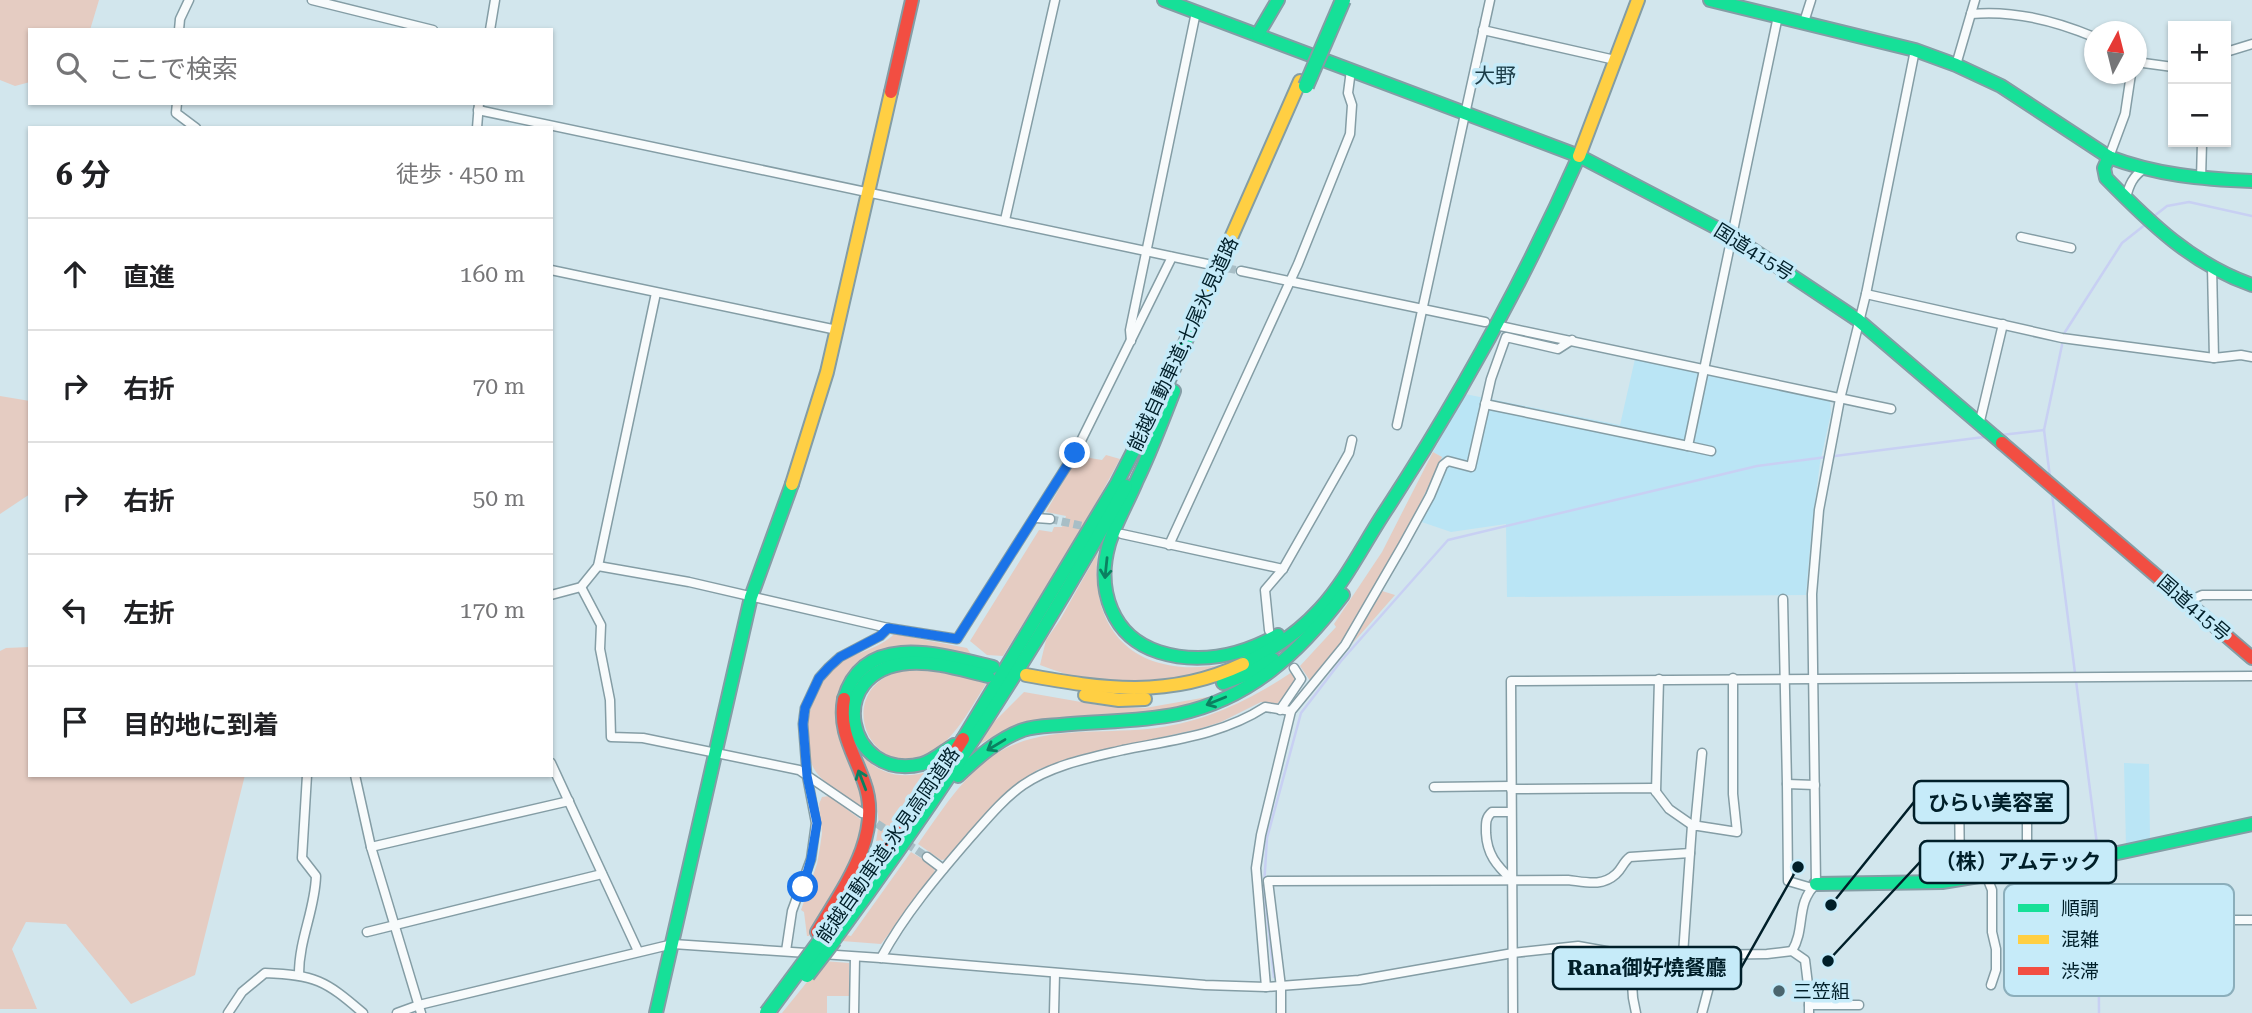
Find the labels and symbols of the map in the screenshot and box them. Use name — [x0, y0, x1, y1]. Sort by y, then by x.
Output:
north arrow — [2084, 21, 2147, 84]
district label: 大野 — [1474, 64, 1516, 88]
street label: 国道415号 — [1710, 219, 1798, 285]
street label: 能越自動車道;七尾氷見道路 — [1123, 233, 1243, 455]
route end — [1059, 437, 1090, 468]
one-way arrow — [1099, 556, 1112, 579]
street label: 国道415号 — [2153, 570, 2235, 646]
one-way arrow — [1206, 696, 1228, 709]
one-way arrow — [986, 739, 1006, 753]
street label: 能越自動車道;氷見高岡道路 — [812, 743, 964, 947]
one-way arrow — [854, 769, 867, 791]
callout: ひらい美容室 — [1914, 781, 2068, 823]
text: ひらい美容室 — [1928, 791, 2054, 815]
callout: （株）アムテック — [1920, 841, 2116, 883]
text: （株）アムテック — [1935, 850, 2101, 874]
route start — [787, 871, 818, 902]
legend — [2004, 884, 2234, 996]
text: 順調 — [2061, 897, 2099, 920]
text: 混雑 — [2061, 928, 2099, 951]
callout: Rana御好燒餐廳 — [1553, 947, 1741, 989]
text: Rana御好燒餐廳 — [1567, 956, 1727, 980]
text: 渋滞 — [2061, 960, 2099, 983]
place label: 三笠組 — [1793, 980, 1850, 1003]
marker: 三笠組 — [1771, 983, 1787, 999]

